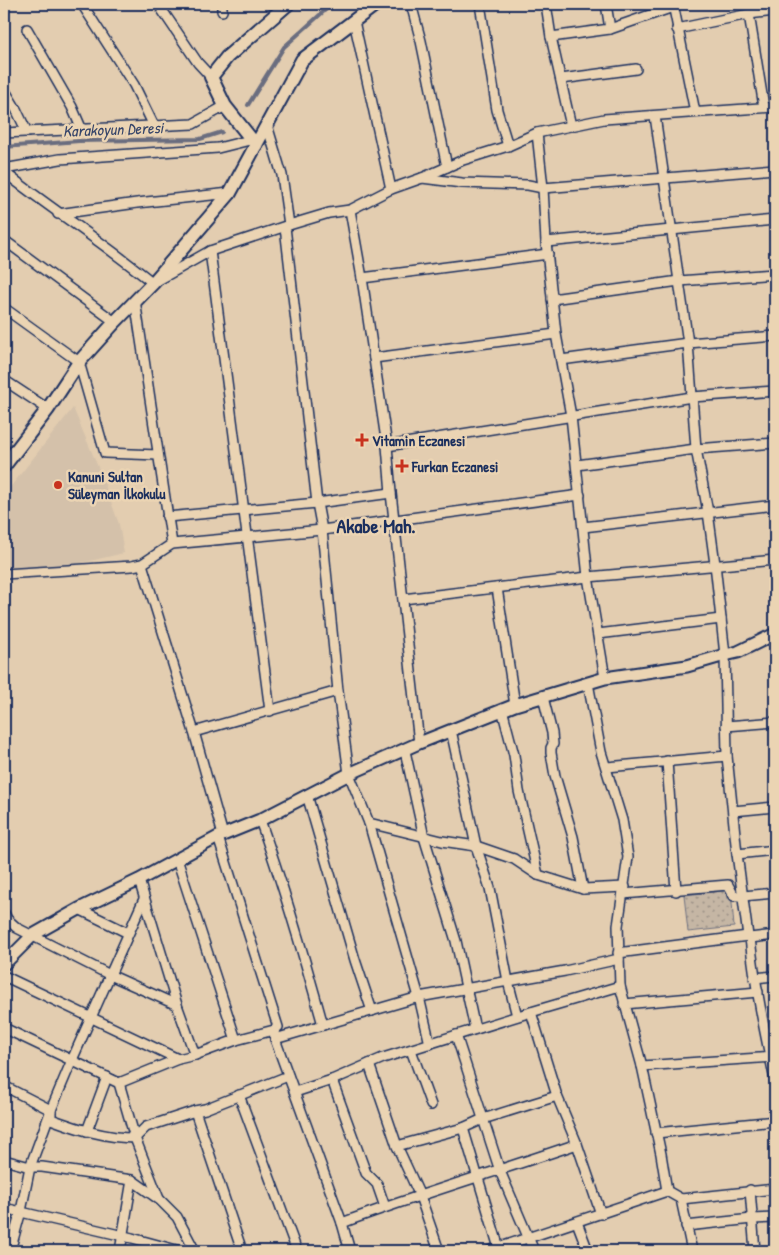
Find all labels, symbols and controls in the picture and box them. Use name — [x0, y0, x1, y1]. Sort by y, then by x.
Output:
water label: Karakoyun Deresi — [62, 116, 165, 142]
place label: Vitamin Eczanesi — [372, 430, 465, 451]
marker: Vitamin Eczanesi — [356, 434, 368, 446]
place label: Furkan Eczanesi — [411, 456, 498, 477]
marker: Furkan Eczanesi — [396, 460, 408, 472]
place label: Kanuni Sultan Süleyman İlkokulu — [68, 466, 167, 505]
marker: Kanuni Sultan Süleyman İlkokulu — [52, 479, 64, 491]
district label: Akabe Mah. — [336, 512, 416, 539]

